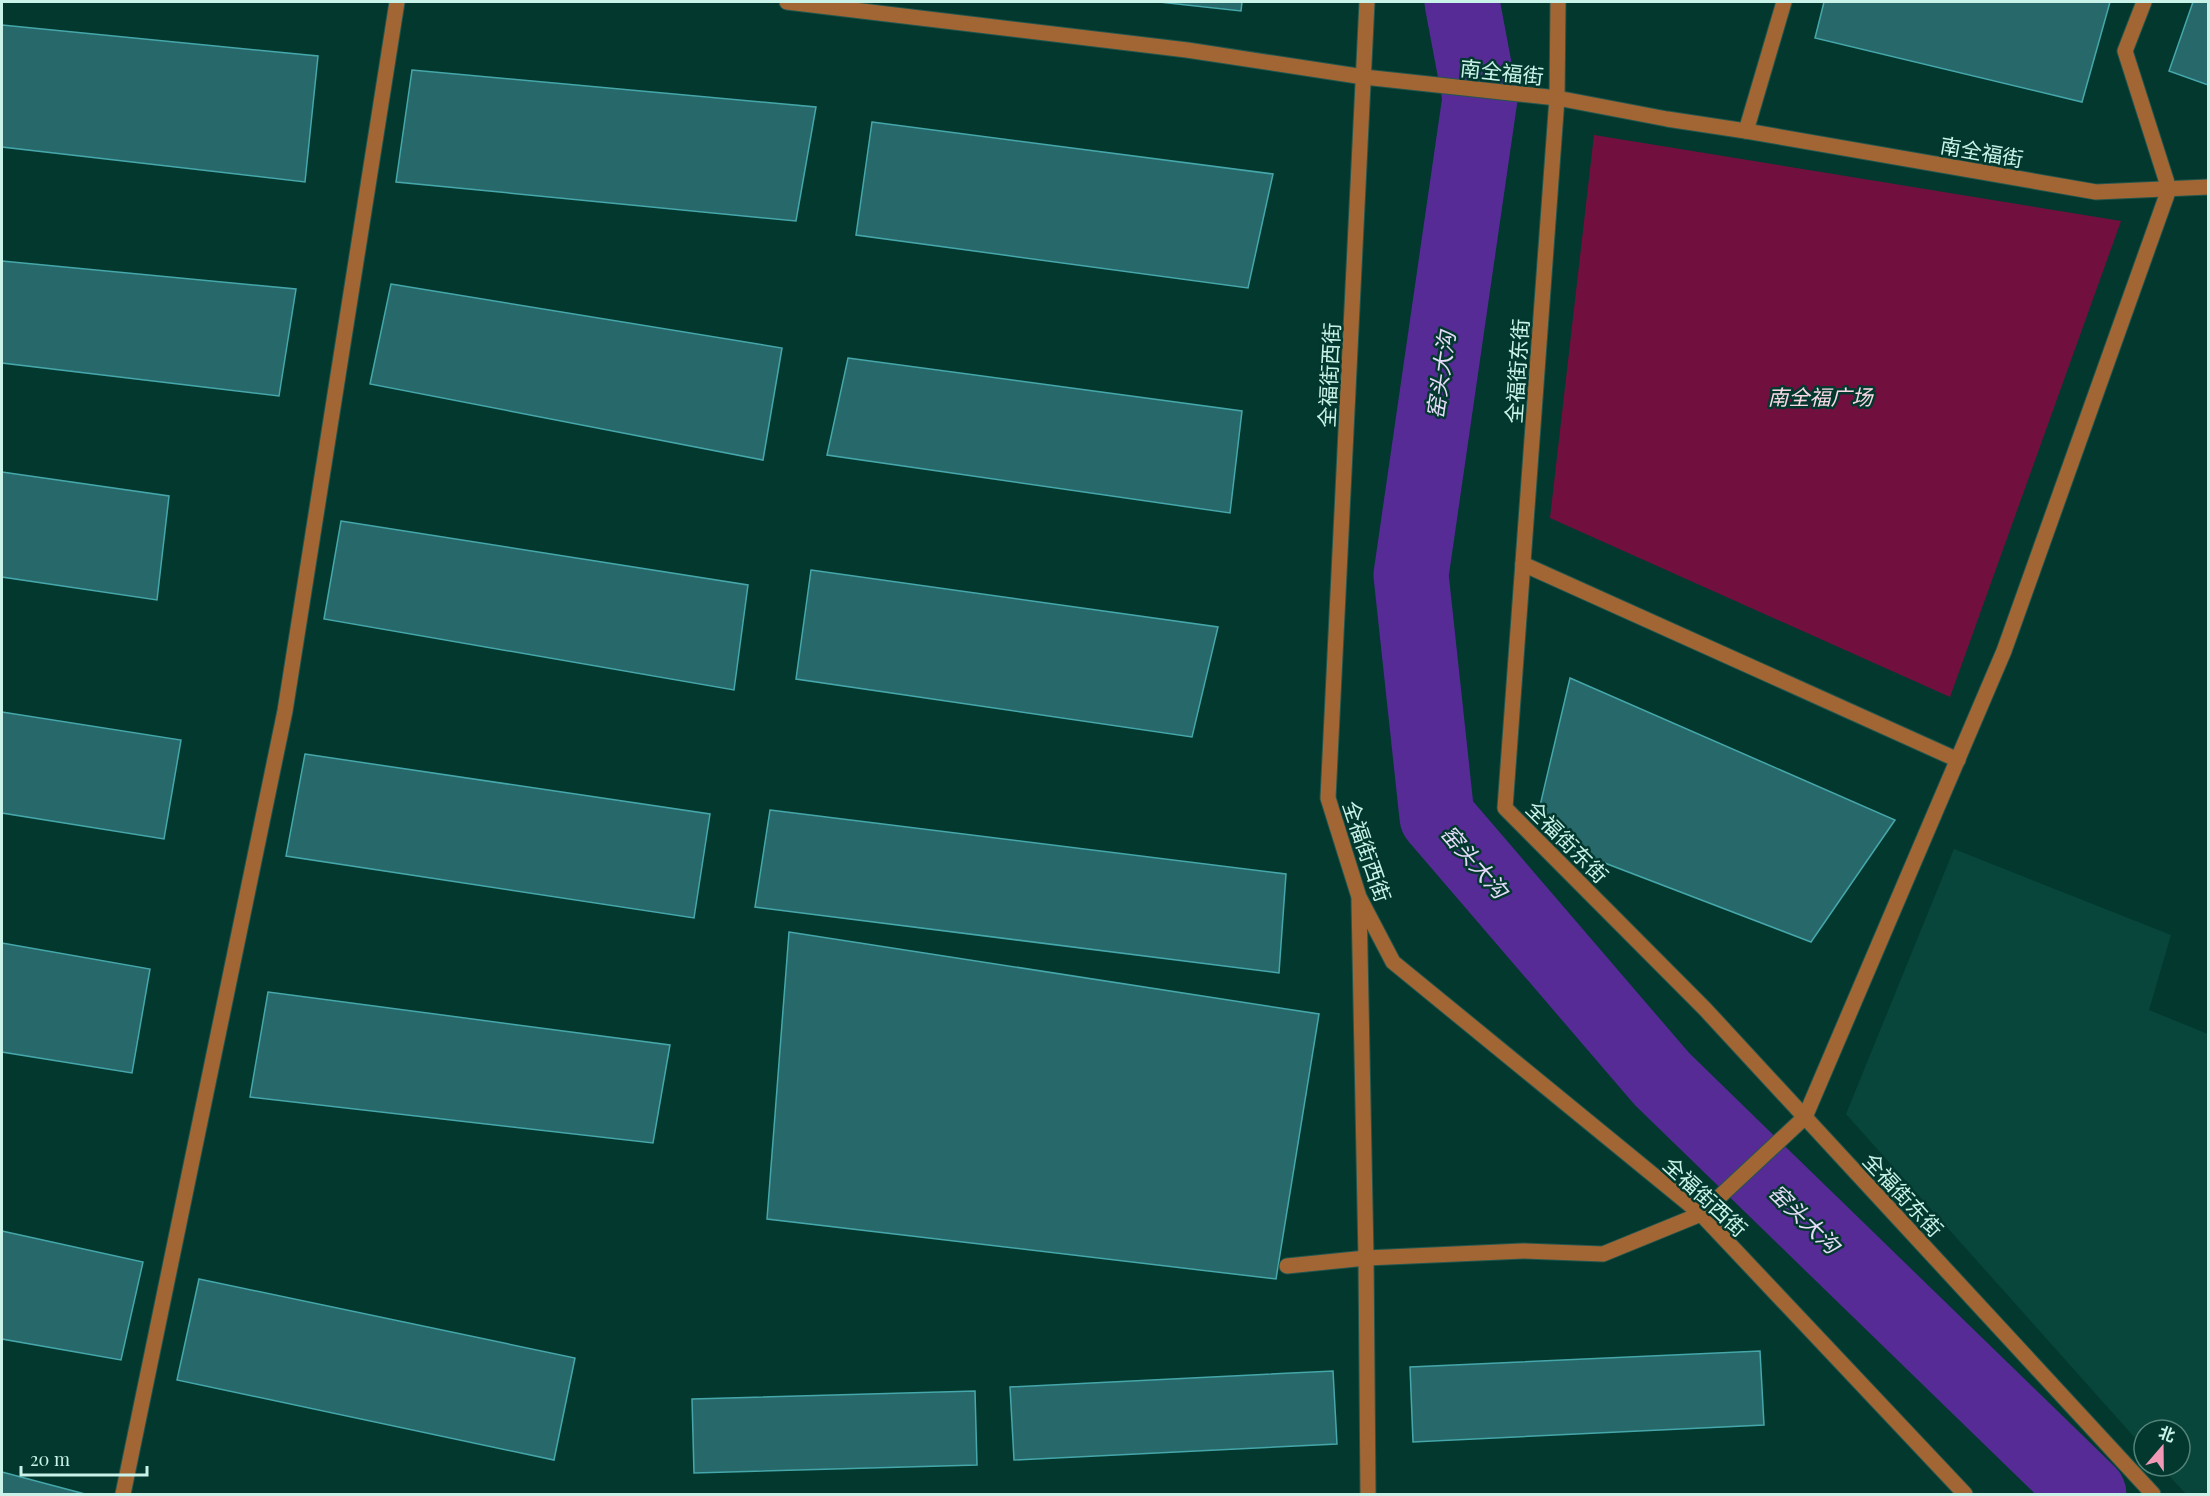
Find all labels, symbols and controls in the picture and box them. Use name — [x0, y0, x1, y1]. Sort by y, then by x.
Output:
street label: 南全福街 — [1459, 53, 1545, 89]
street label: 南全福街 — [1938, 130, 2026, 172]
street label: 全福街东街 — [1498, 318, 1534, 424]
street label: 全福街西街 — [1311, 322, 1345, 428]
water label: 窑头大沟 — [1419, 327, 1461, 421]
park label: 南全福广场 — [1768, 382, 1874, 410]
street label: 全福街东街 — [1521, 794, 1615, 888]
street label: 全福街西街 — [1338, 797, 1398, 905]
water label: 窑头大沟 — [1435, 818, 1516, 906]
street label: 全福街东街 — [1858, 1146, 1950, 1242]
street label: 全福街西街 — [1658, 1150, 1754, 1242]
water label: 窑头大沟 — [1763, 1177, 1849, 1261]
north arrow — [2132, 1418, 2192, 1478]
text: 北 — [2156, 1421, 2178, 1446]
scale bar — [21, 1439, 147, 1477]
text: 20 m — [30, 1447, 70, 1471]

